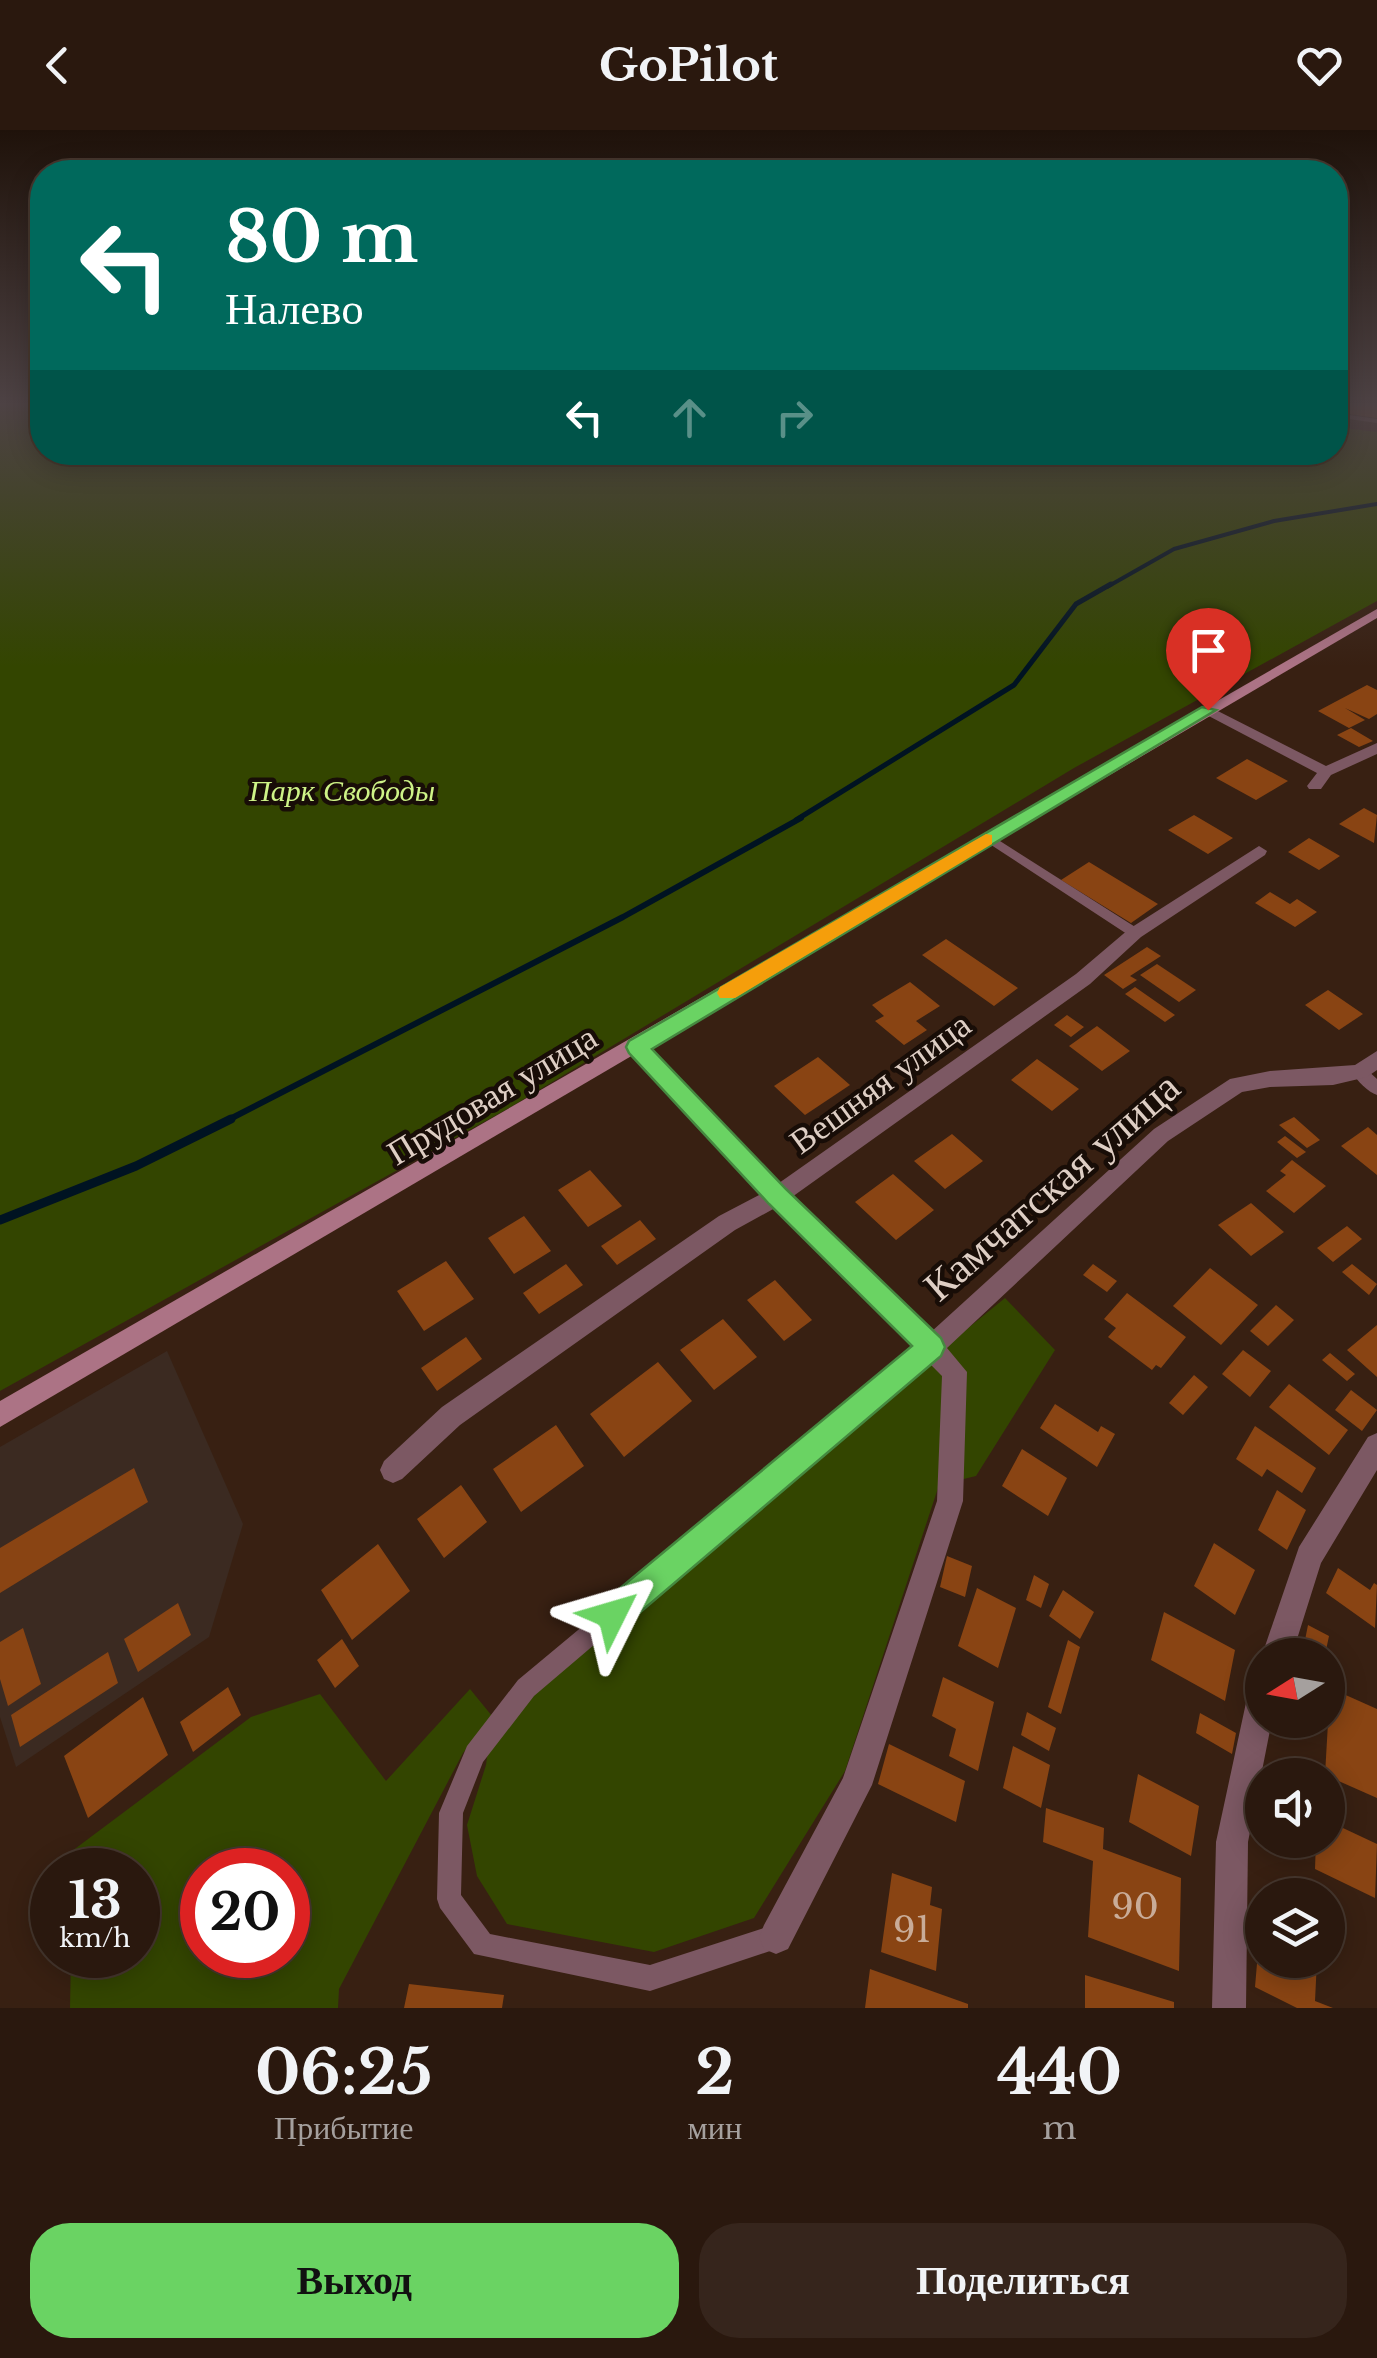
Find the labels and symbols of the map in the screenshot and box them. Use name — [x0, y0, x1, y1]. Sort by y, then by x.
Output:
pin — [1166, 608, 1251, 711]
park label: Парк Свободы — [248, 772, 435, 809]
street label: Вешняя улица — [781, 1002, 979, 1163]
street label: Прудовая улица — [379, 1015, 605, 1174]
street label: Камчатская улица — [912, 1060, 1190, 1311]
position arrow — [560, 1563, 664, 1667]
north arrow — [1245, 1638, 1345, 1738]
speed limit sign: 20 — [180, 1848, 310, 1978]
house number: 90 — [1111, 1885, 1159, 1928]
house number: 91 — [893, 1908, 931, 1951]

